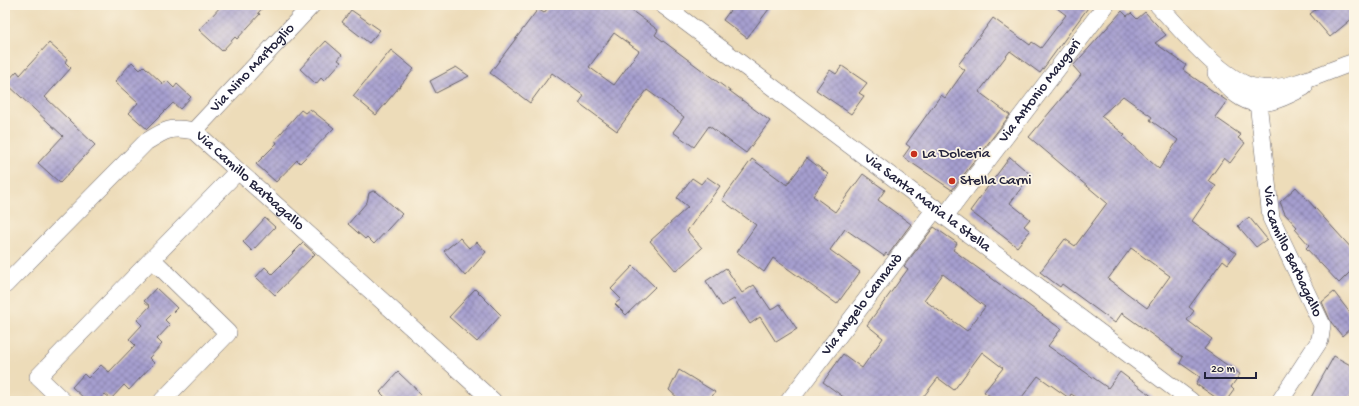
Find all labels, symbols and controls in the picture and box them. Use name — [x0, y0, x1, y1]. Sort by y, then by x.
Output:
street label: Via Nino Martoglio — [206, 20, 299, 117]
street label: Via Antonio Maugeri — [994, 36, 1086, 147]
street label: Via Camillo Barbagallo — [191, 127, 308, 235]
place label: La Dolceria — [922, 145, 991, 163]
street label: Via Santa Maria la Stella — [859, 149, 995, 257]
marker: La Dolceria — [909, 149, 919, 159]
place label: Stella Carni — [960, 172, 1031, 190]
marker: Stella Carni — [947, 176, 957, 186]
street label: Via Camillo Barbagallo — [1258, 184, 1326, 320]
street label: Via Angelo Cannavò — [817, 250, 907, 360]
scale bar — [1205, 354, 1256, 380]
text: 20 m — [1211, 363, 1236, 377]

